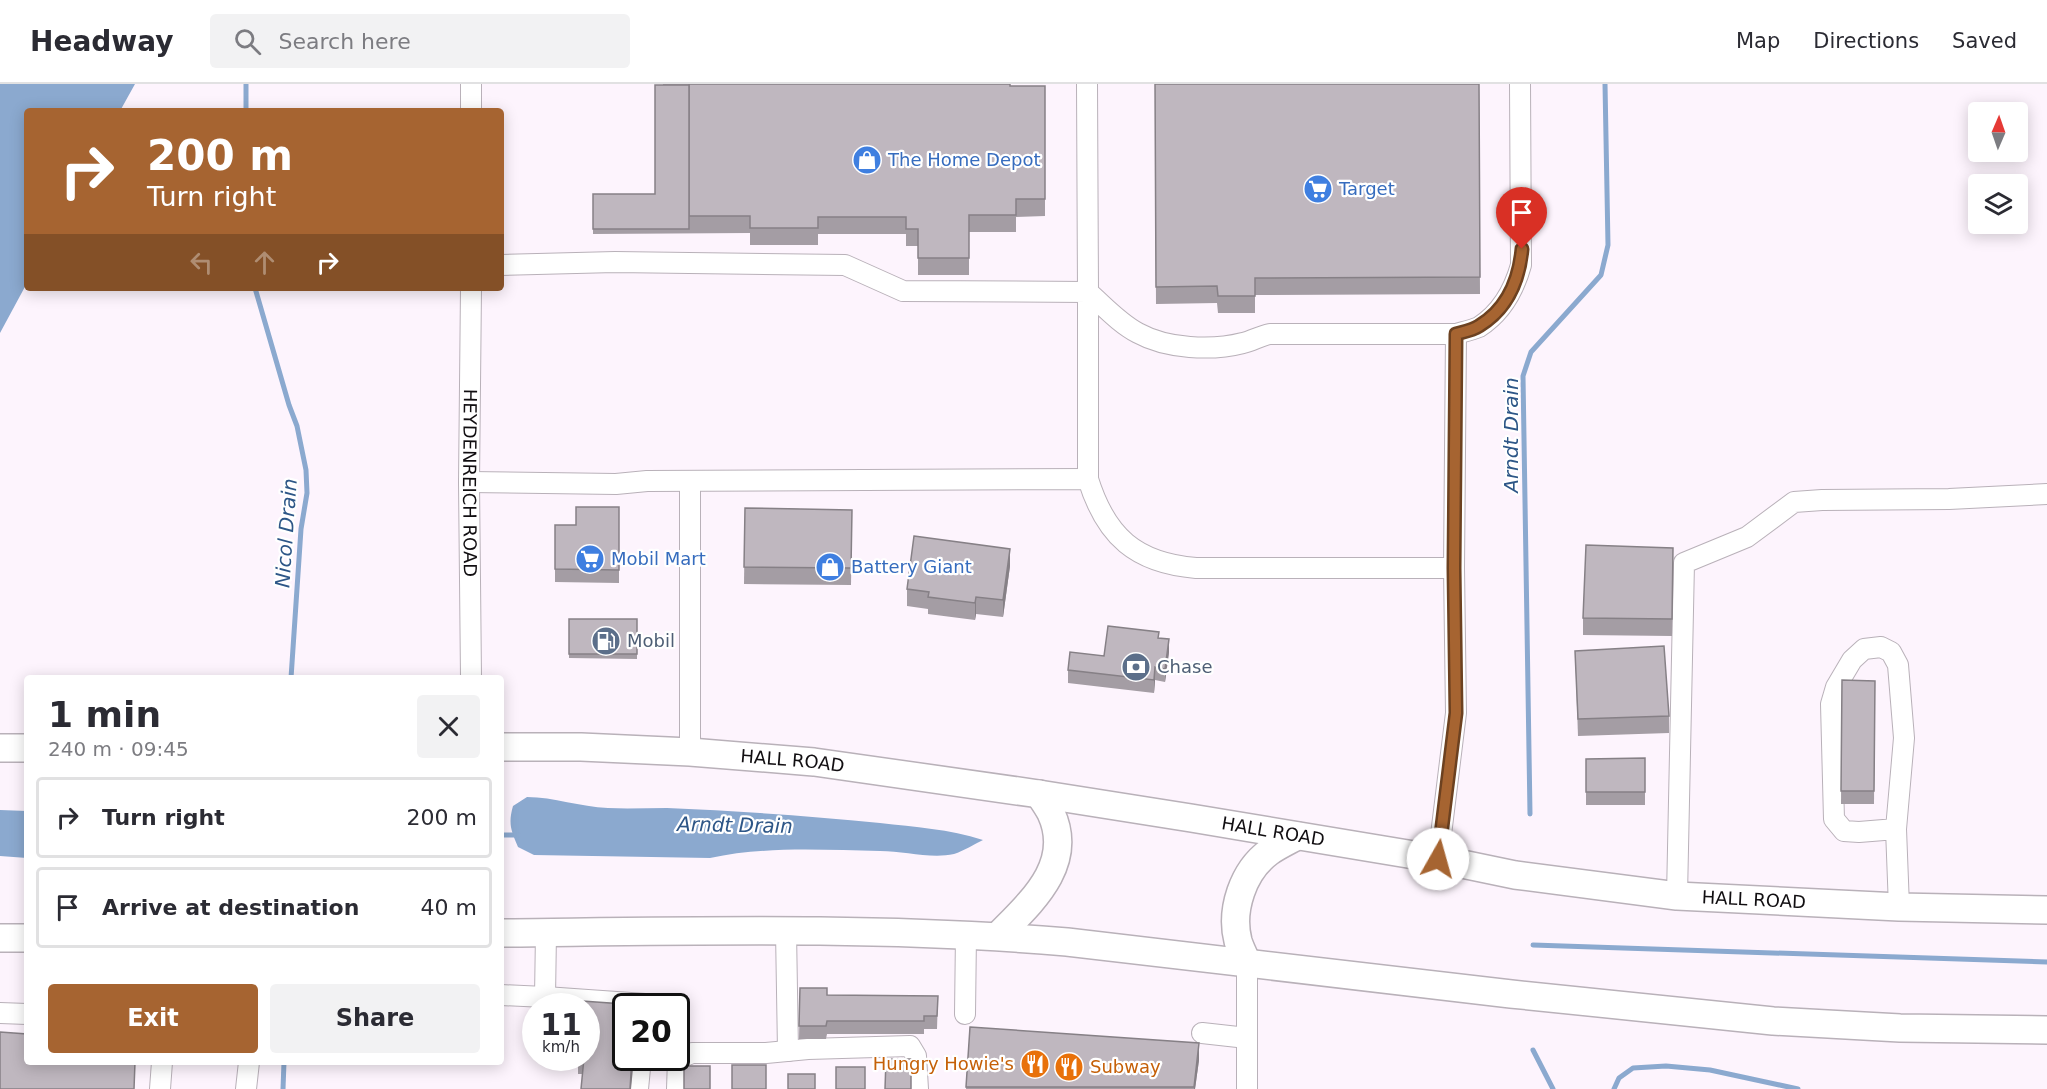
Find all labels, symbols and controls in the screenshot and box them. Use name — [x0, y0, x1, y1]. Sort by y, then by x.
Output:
search box — [210, 14, 630, 68]
text: Headway — [30, 25, 174, 58]
icon: search — [231, 25, 264, 58]
text: Search here — [279, 29, 411, 54]
text: Map — [1736, 29, 1780, 53]
text: Directions — [1813, 29, 1919, 53]
text: Saved — [1952, 29, 2017, 53]
north arrow — [1968, 102, 2028, 162]
map controls — [1968, 102, 2028, 234]
text: 200 m — [147, 131, 293, 180]
icon: right — [48, 132, 126, 210]
shop icon: The Home Depot — [851, 144, 883, 176]
place label: The Home Depot — [887, 149, 1041, 170]
supermarket icon: Target — [1302, 173, 1334, 205]
button: layers — [1968, 174, 2028, 234]
place label: Target — [1338, 178, 1395, 199]
text: Turn right — [147, 181, 276, 212]
pin — [1496, 187, 1547, 249]
icon: arrive — [1505, 196, 1538, 229]
icon: left — [185, 246, 218, 279]
icon: ahead — [248, 246, 281, 279]
icon: right — [311, 246, 344, 279]
water label: Arndt Drain — [1499, 377, 1523, 495]
street label: HEYDENREICH ROAD — [459, 389, 481, 577]
water label: Nicol Drain — [270, 477, 302, 589]
supermarket icon: Mobil Mart — [574, 543, 606, 575]
place label: Mobil Mart — [611, 548, 706, 569]
shop icon: Battery Giant — [814, 551, 846, 583]
place label: Battery Giant — [851, 556, 972, 577]
fuel station icon: Mobil — [590, 625, 622, 657]
place label: Mobil — [627, 630, 675, 651]
bank icon: Chase — [1120, 651, 1152, 683]
place label: Chase — [1157, 656, 1212, 677]
text: 1 min — [48, 694, 161, 735]
button: close — [417, 695, 480, 758]
text: 240 m · 09:45 — [48, 737, 189, 761]
street label: HALL ROAD — [740, 745, 846, 776]
icon: right — [51, 801, 84, 834]
text: Turn right — [102, 805, 225, 830]
text: 200 m — [407, 805, 477, 830]
water label: Arndt Drain — [675, 812, 793, 838]
street label: HALL ROAD — [1220, 812, 1326, 850]
position arrow — [1406, 827, 1470, 891]
street label: HALL ROAD — [1701, 886, 1806, 912]
icon: arrive — [51, 891, 84, 924]
text: Arrive at destination — [102, 895, 359, 920]
text: 40 m — [421, 895, 477, 920]
button: Exit — [48, 984, 258, 1053]
button: Share — [270, 984, 480, 1053]
speed limit sign: 20 — [612, 993, 690, 1071]
text: 11 — [540, 1007, 582, 1042]
text: km/h — [542, 1038, 580, 1056]
restaurant icon: Hungry Howie's — [1019, 1048, 1051, 1080]
restaurant icon: Subway — [1053, 1051, 1085, 1083]
place label: Hungry Howie's — [873, 1053, 1014, 1074]
place label: Subway — [1090, 1056, 1161, 1077]

